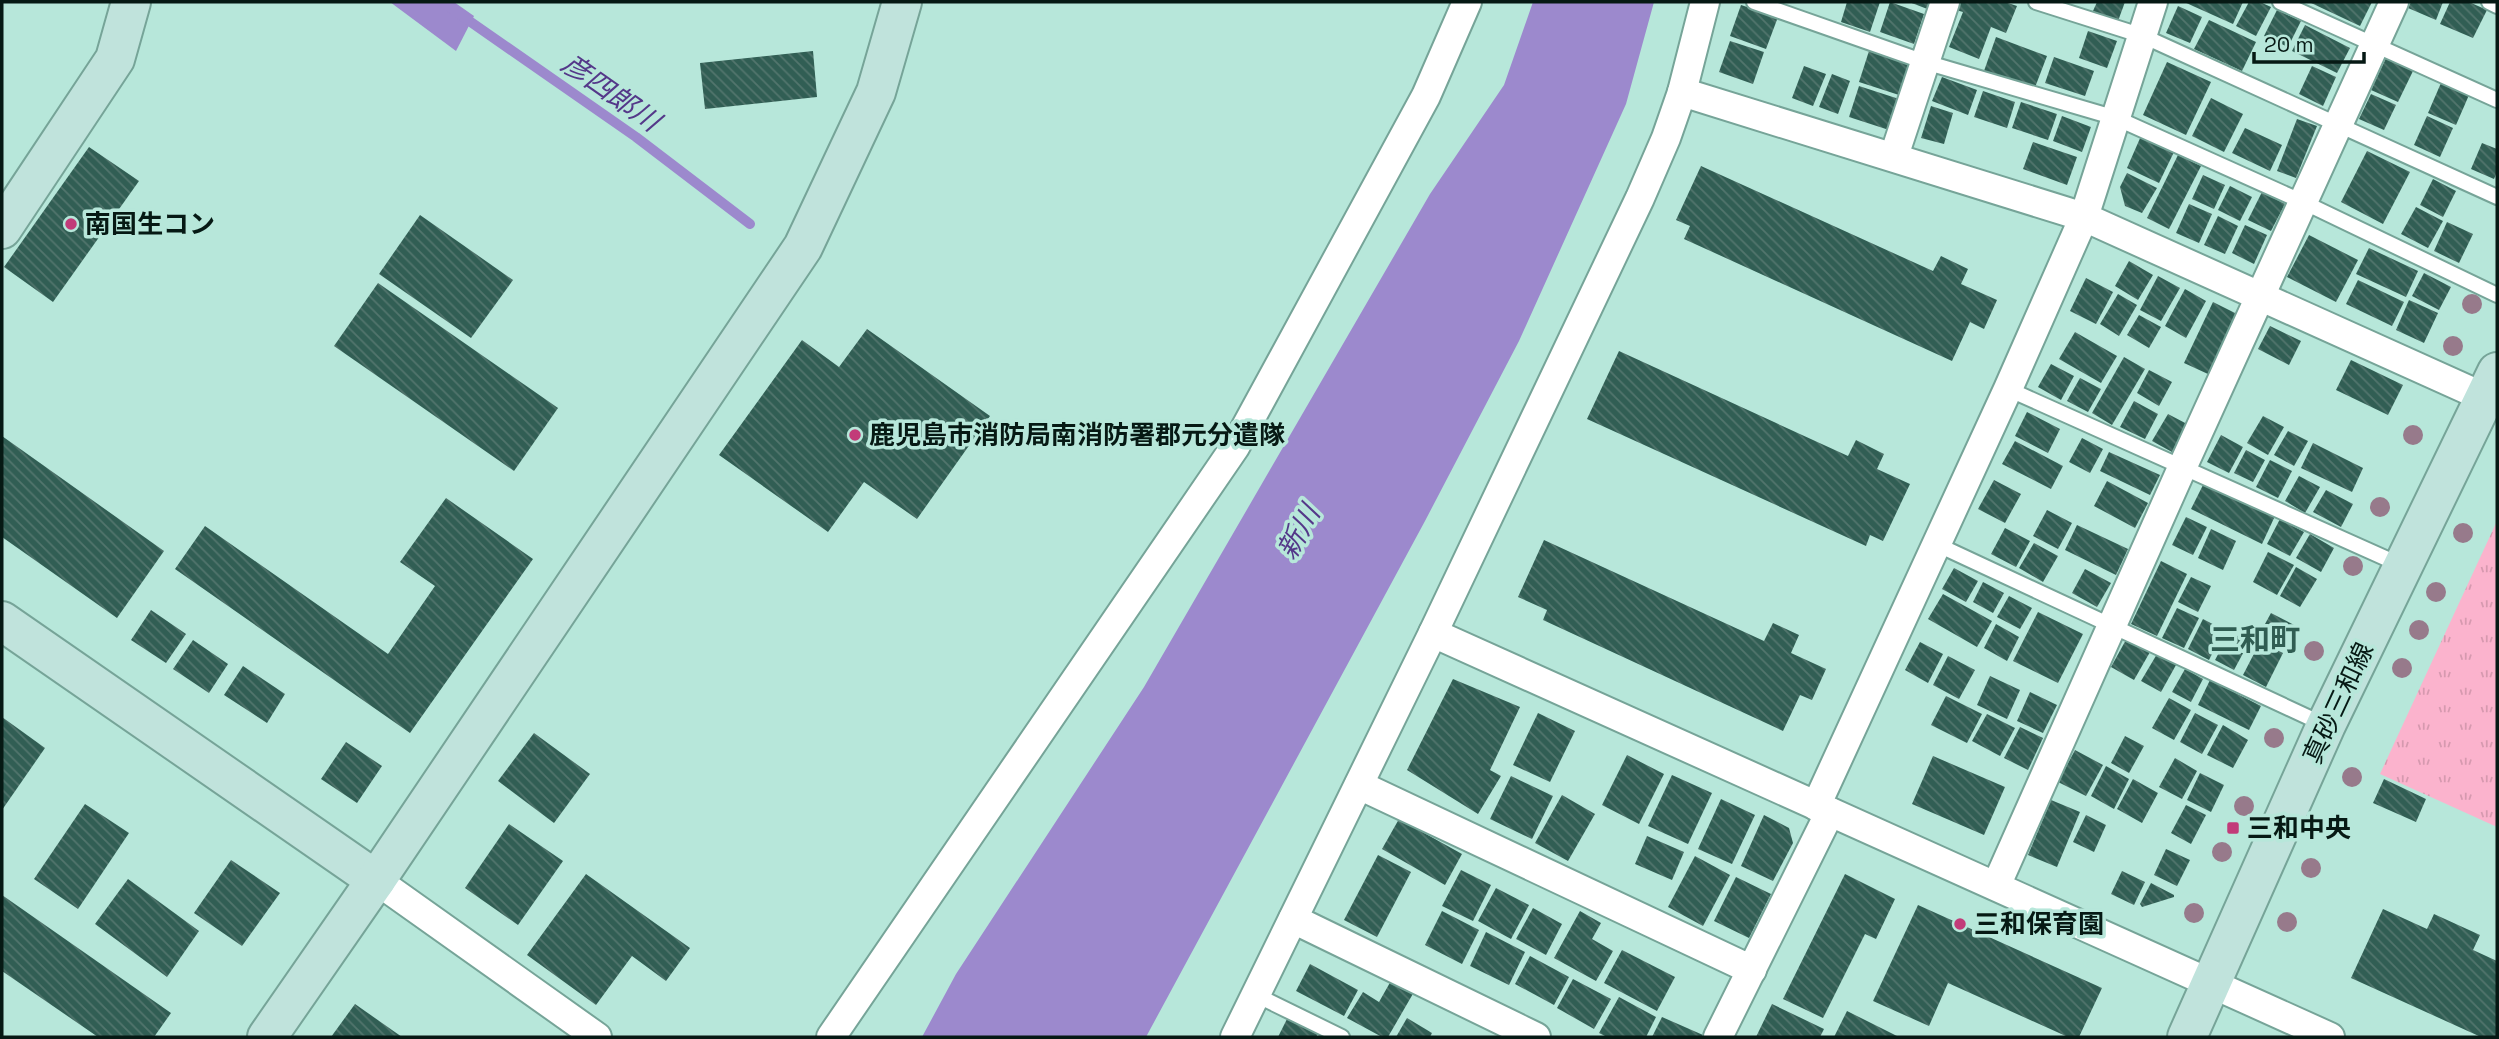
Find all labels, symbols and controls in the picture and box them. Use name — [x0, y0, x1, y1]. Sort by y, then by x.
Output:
scale bar — [2254, 21, 2364, 65]
text: 20 m — [2264, 31, 2314, 58]
water label: 彦四郎川 — [555, 45, 670, 141]
place label: 南国生コン — [85, 207, 215, 241]
marker: 南国生コン — [63, 216, 79, 232]
place label: 鹿児島市消防局南消防署郡元分遣隊 — [869, 418, 1285, 452]
marker: 鹿児島市消防局南消防署郡元分遣隊 — [847, 427, 863, 443]
water label: 新川 — [1269, 496, 1329, 565]
district label: 三和町 — [2210, 620, 2300, 659]
street label: 真砂三和線 — [2295, 637, 2381, 769]
place label: 三和中央 — [2247, 811, 2351, 845]
marker: 三和中央 — [2225, 820, 2241, 836]
place label: 三和保育園 — [1974, 907, 2104, 941]
marker: 三和保育園 — [1952, 916, 1968, 932]

